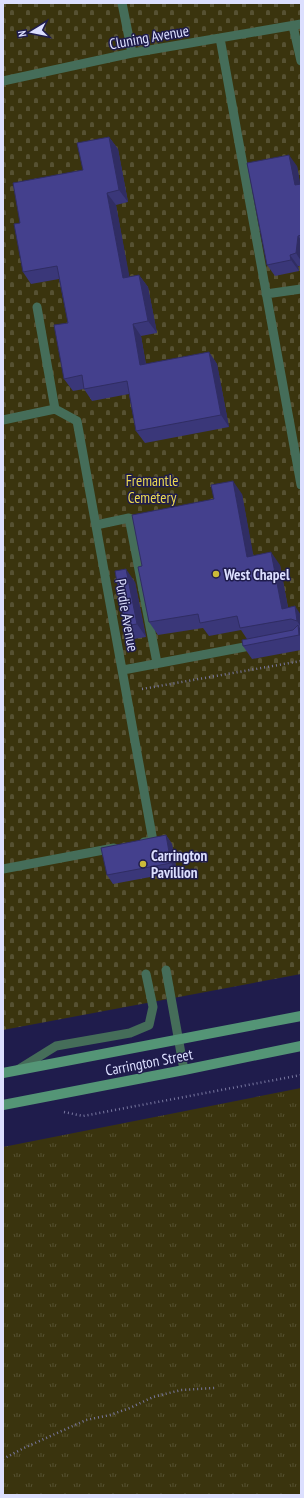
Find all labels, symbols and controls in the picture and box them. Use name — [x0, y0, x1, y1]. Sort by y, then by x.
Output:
north arrow — [12, 12, 52, 52]
street label: Cluning Avenue — [108, 21, 190, 53]
text: N — [15, 30, 30, 38]
park label: Fremantle Cemetery — [126, 471, 178, 507]
place label: West Chapel — [223, 565, 290, 584]
marker: West Chapel — [211, 569, 221, 579]
street label: Purdie Avenue — [111, 577, 143, 653]
place label: Carrington Pavillion — [151, 846, 208, 882]
marker: Carrington Pavillion — [138, 859, 148, 869]
street label: Carrington Street — [104, 1044, 194, 1080]

